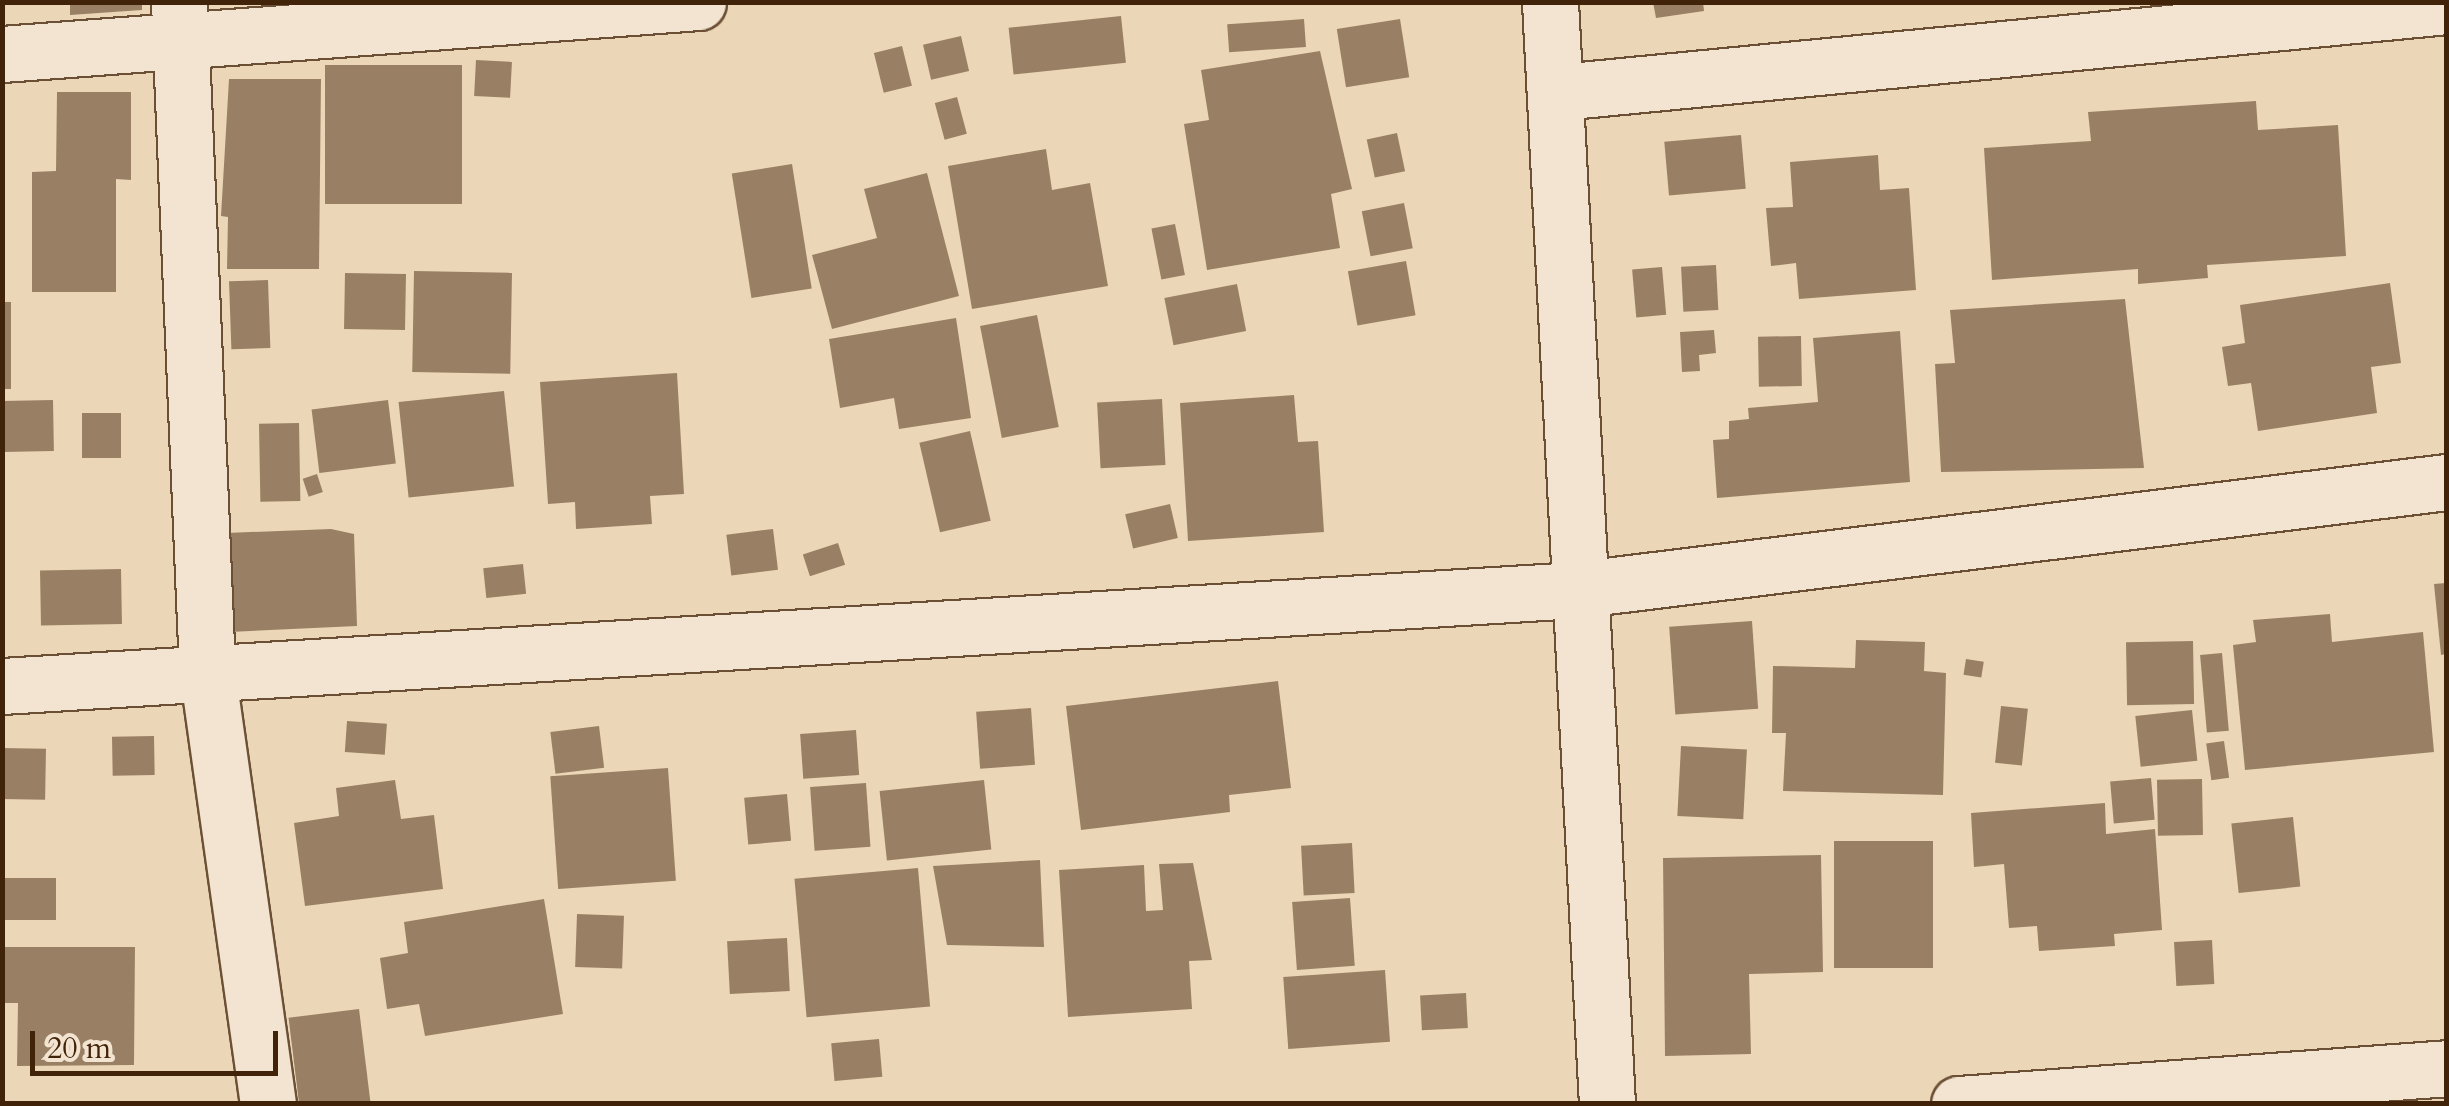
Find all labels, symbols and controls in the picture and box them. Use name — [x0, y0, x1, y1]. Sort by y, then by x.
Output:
scale bar — [35, 1011, 282, 1073]
text: 20 m — [47, 1028, 111, 1069]

